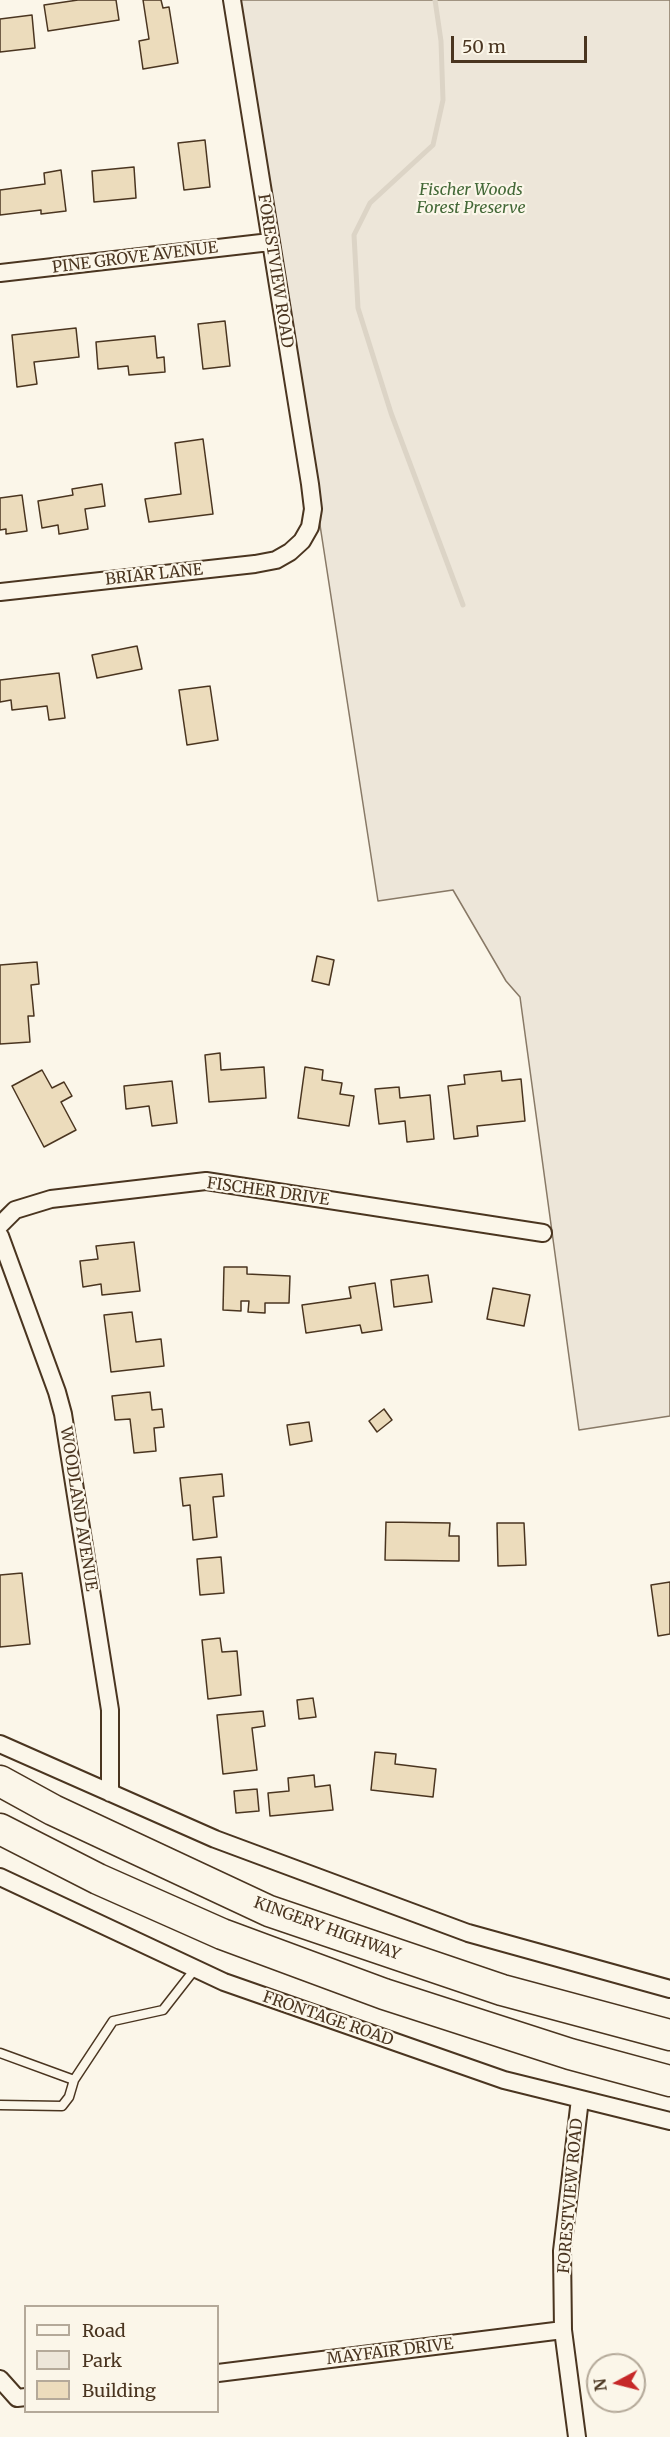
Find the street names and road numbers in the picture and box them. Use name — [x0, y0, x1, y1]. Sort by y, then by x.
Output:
street label: FORESTVIEW ROAD — [253, 193, 297, 349]
street label: PINE GROVE AVENUE — [51, 238, 219, 278]
street label: BRIAR LANE — [104, 560, 204, 590]
street label: FISCHER DRIVE — [206, 1174, 330, 1210]
street label: WOODLAND AVENUE — [56, 1425, 100, 1593]
street label: KINGERY HIGHWAY — [251, 1894, 403, 1964]
street label: FRONTAGE ROAD — [260, 1988, 396, 2050]
street label: FORESTVIEW ROAD — [555, 2118, 587, 2274]
street label: MAYFAIR DRIVE — [325, 2335, 455, 2369]

